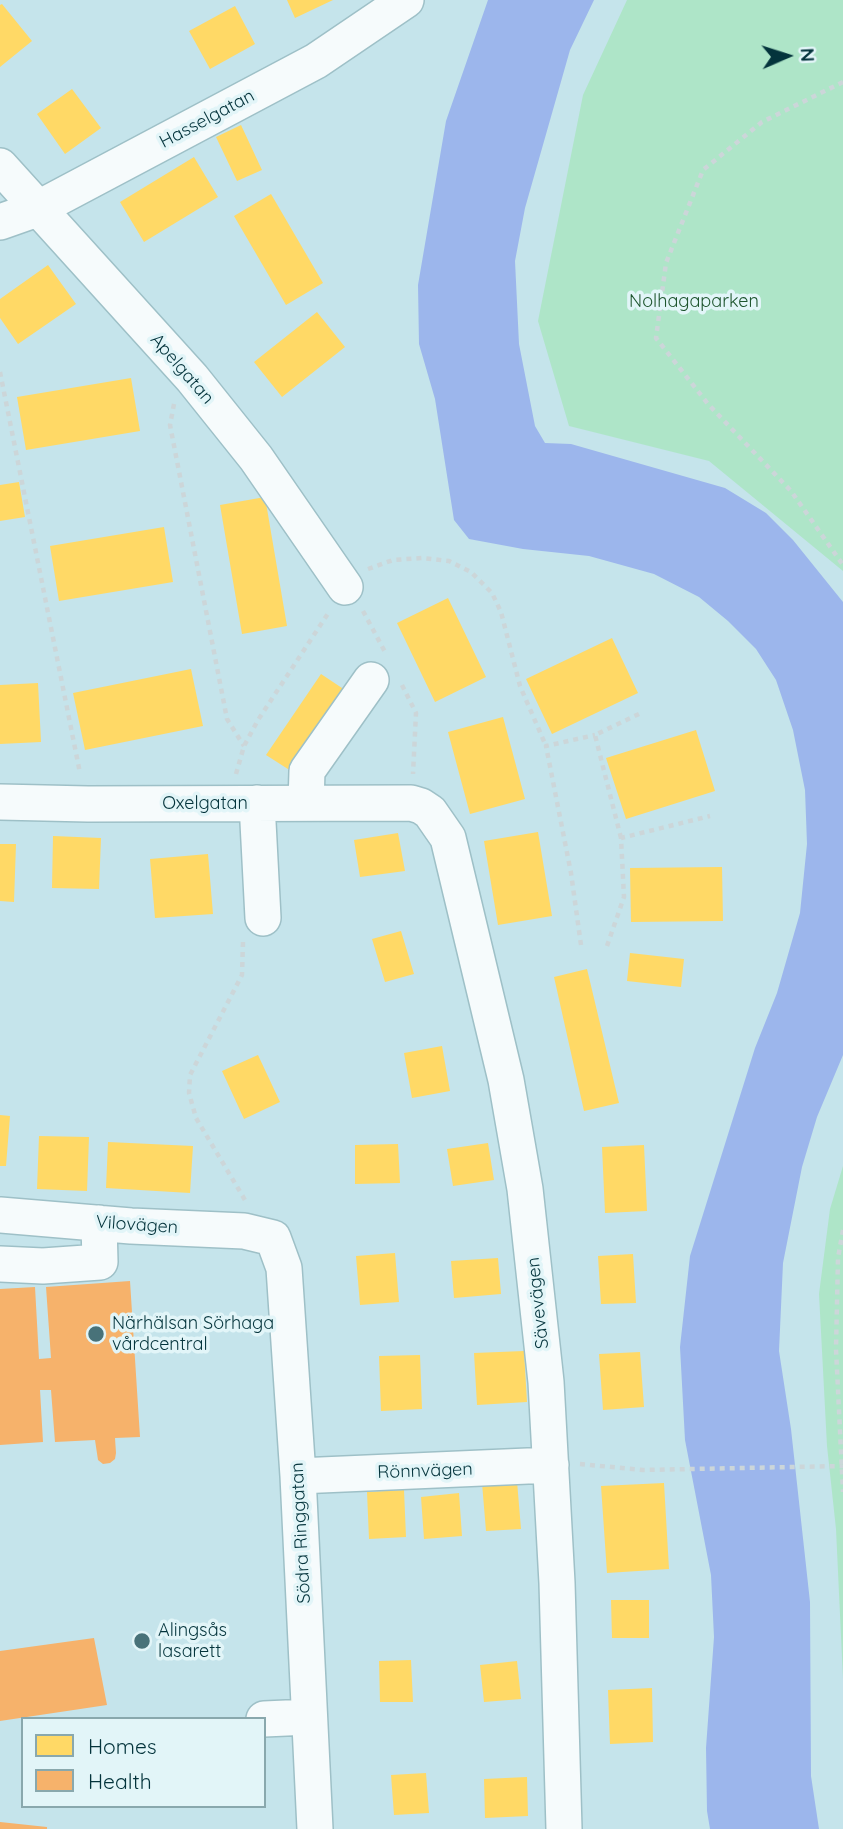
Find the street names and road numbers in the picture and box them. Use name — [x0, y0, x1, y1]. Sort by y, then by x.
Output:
street label: Hasselgatan — [156, 85, 258, 153]
street label: Apelgatan — [146, 329, 218, 409]
street label: Oxelgatan — [162, 793, 248, 815]
street label: Vilovägen — [95, 1211, 179, 1239]
street label: Sävevägen — [522, 1256, 554, 1350]
street label: Rönnvägen — [377, 1459, 473, 1483]
street label: Södra Ringgatan — [287, 1462, 315, 1604]

